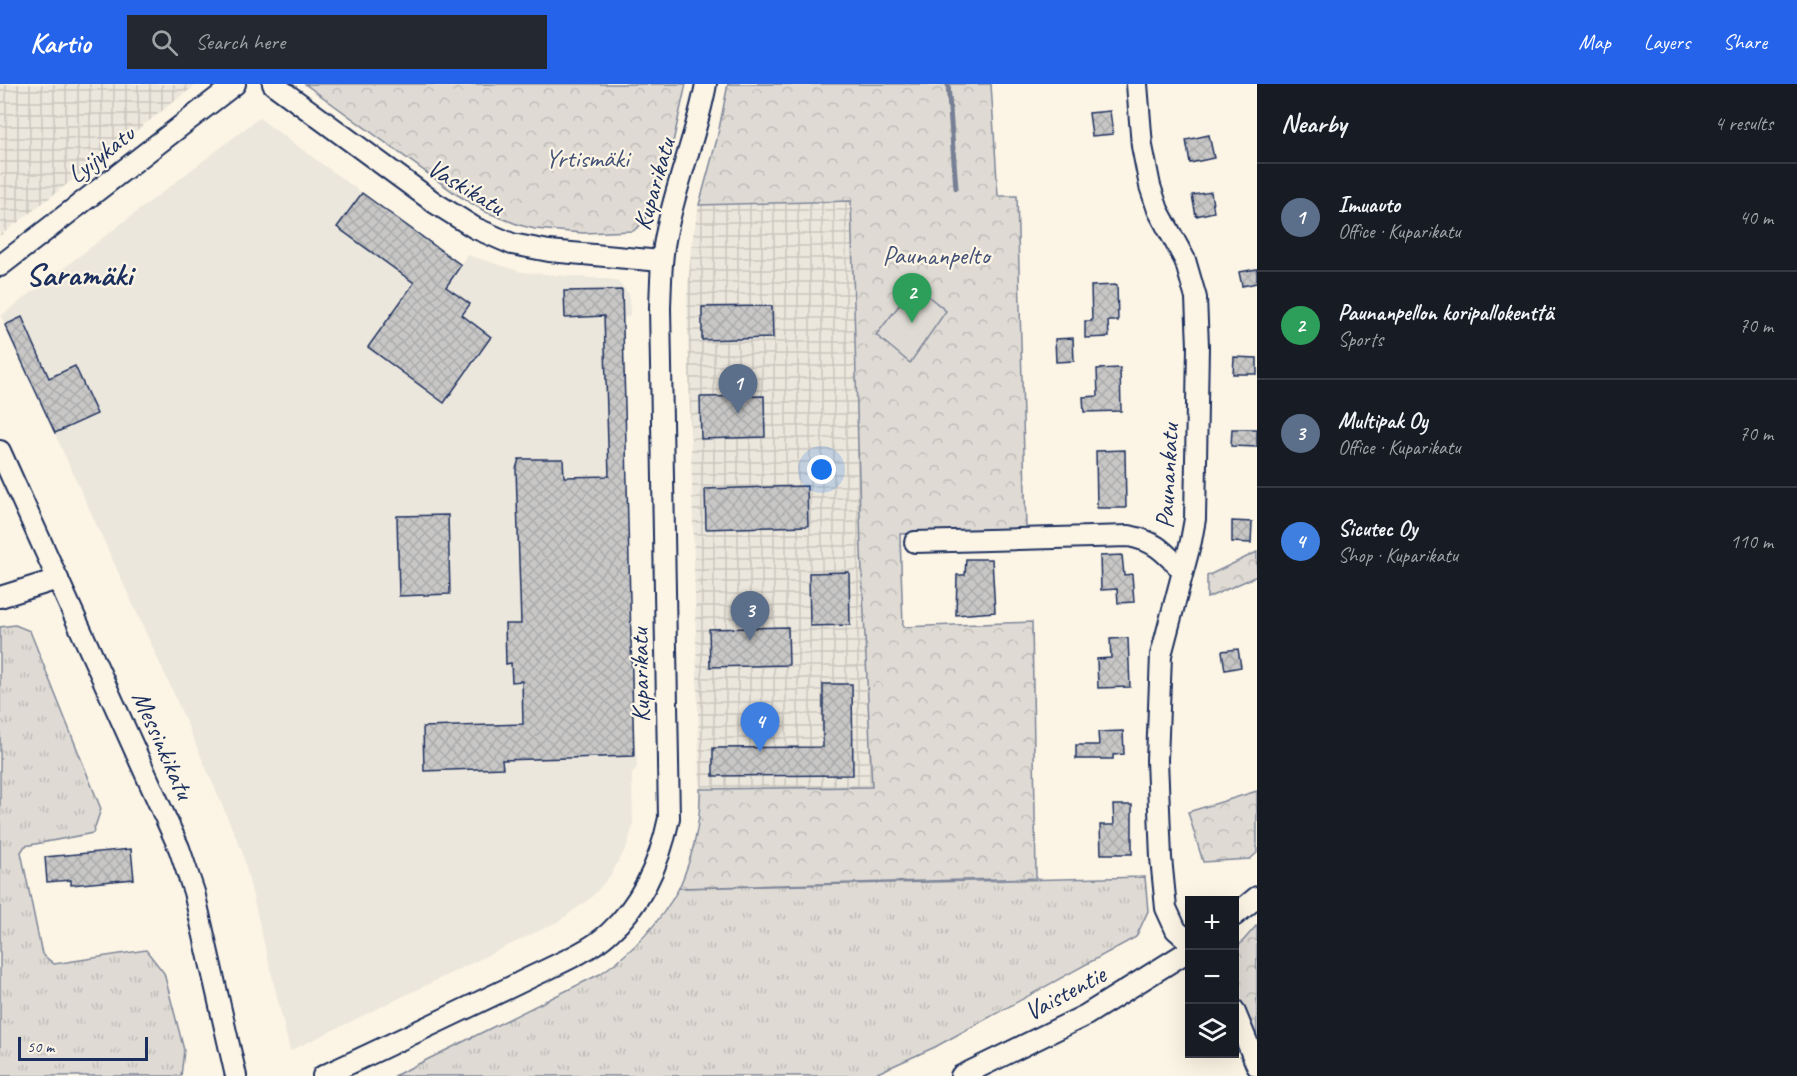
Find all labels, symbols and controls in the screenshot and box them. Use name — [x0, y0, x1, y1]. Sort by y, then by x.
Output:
search box — [127, 15, 547, 69]
text: Kartio — [30, 25, 91, 60]
icon: search — [148, 26, 181, 59]
text: Search here — [196, 28, 285, 56]
text: Map — [1578, 29, 1611, 55]
text: Layers — [1644, 29, 1690, 55]
text: Share — [1723, 29, 1767, 55]
text: Nearby — [1281, 107, 1346, 140]
text: 4 results — [1714, 111, 1773, 136]
street label: Lyijykatu — [61, 117, 142, 191]
street label: Kuparikatu — [625, 132, 684, 234]
park label: Yrtismäki — [545, 142, 632, 175]
street label: Vaskikatu — [421, 151, 512, 224]
text: Imuauto — [1338, 191, 1400, 219]
text: 1 — [1296, 205, 1305, 230]
text: 40 m — [1739, 205, 1773, 230]
text: Office · Kuparikatu — [1338, 219, 1461, 244]
park label: Paunanpelto — [883, 239, 992, 272]
district label: Saramäki — [26, 254, 136, 295]
pin: 2 — [892, 274, 932, 323]
text: Paunanpellon koripallokenttä — [1338, 299, 1553, 327]
text: 2 — [1296, 313, 1305, 338]
text: 70 m — [1739, 313, 1773, 338]
text: Sports — [1338, 327, 1383, 352]
pin: 1 — [718, 364, 758, 414]
text: Multipak Oy — [1338, 407, 1427, 435]
street label: Paunankatu — [1148, 420, 1186, 529]
text: 3 — [1296, 421, 1305, 446]
text: 70 m — [1739, 421, 1773, 446]
text: Office · Kuparikatu — [1338, 435, 1461, 460]
your location — [807, 455, 836, 484]
text: Sicutec Oy — [1338, 515, 1417, 543]
text: 4 — [1296, 529, 1305, 554]
text: 110 m — [1730, 529, 1773, 554]
text: Shop · Kuparikatu — [1338, 543, 1458, 568]
pin: 3 — [730, 592, 770, 641]
street label: Kuparikatu — [623, 625, 657, 723]
street label: Messinkikatu — [125, 686, 202, 806]
pin: 4 — [740, 702, 780, 752]
map controls — [1185, 896, 1239, 1058]
button: + — [1185, 896, 1239, 950]
button: − — [1185, 950, 1239, 1004]
street label: Vaistentie — [1019, 957, 1113, 1028]
button: layers — [1185, 1004, 1239, 1058]
scale bar — [18, 1034, 148, 1062]
text: 50 m — [27, 1037, 54, 1057]

